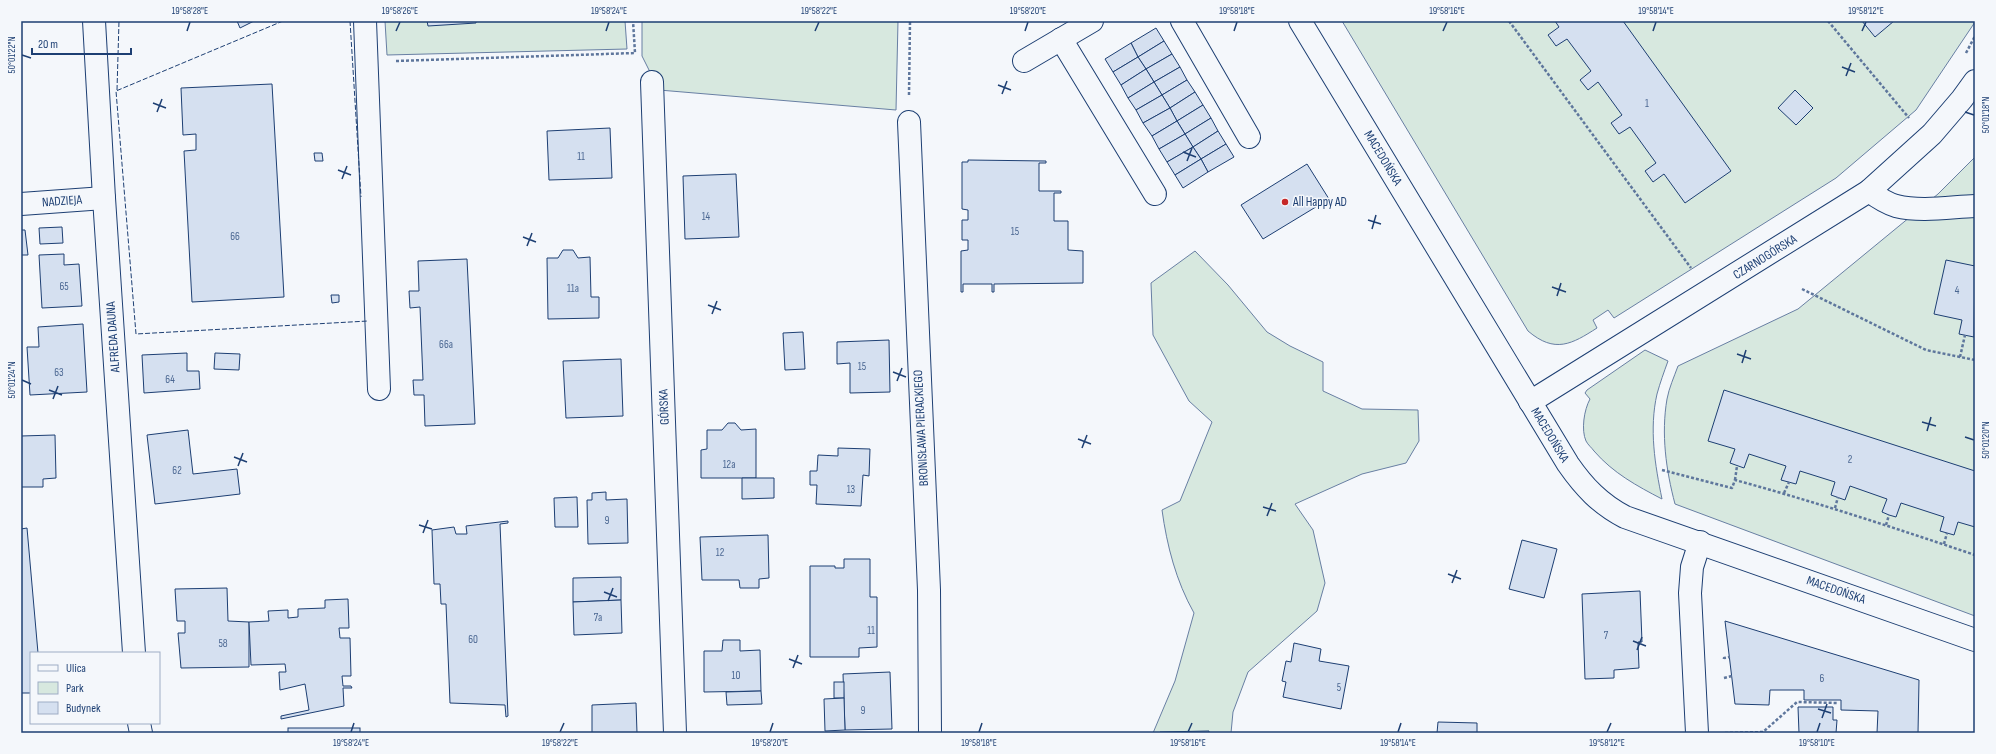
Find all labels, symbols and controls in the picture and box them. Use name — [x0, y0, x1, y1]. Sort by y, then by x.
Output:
text: 19°58'28"E — [172, 5, 208, 17]
text: 19°58'26"E — [382, 5, 418, 17]
text: 19°58'24"E — [591, 5, 627, 17]
text: 19°58'22"E — [801, 5, 837, 17]
text: 19°58'20"E — [1010, 5, 1046, 17]
text: 19°58'18"E — [1219, 5, 1255, 17]
text: 19°58'16"E — [1429, 5, 1465, 17]
text: 19°58'14"E — [1638, 5, 1674, 17]
text: 19°58'12"E — [1848, 5, 1884, 17]
scale bar — [32, 30, 131, 56]
text: 50°01'22"N — [6, 36, 18, 74]
text: 20 m — [38, 37, 58, 52]
house number: 1 — [1645, 97, 1649, 110]
text: 50°01'18"N — [1980, 97, 1992, 133]
street label: MACEDOŃSKA — [1360, 128, 1406, 189]
house number: 11 — [577, 150, 585, 163]
street label: NADZIEJA — [42, 192, 83, 210]
place label: All Happy AD — [1292, 194, 1347, 210]
marker: All Happy AD — [1280, 197, 1290, 207]
house number: 14 — [702, 210, 711, 223]
house number: 15 — [1011, 225, 1019, 238]
house number: 66 — [230, 230, 240, 243]
street label: CZARNOGÓRSKA — [1730, 231, 1800, 283]
house number: 65 — [59, 280, 69, 293]
house number: 11a — [567, 282, 579, 295]
house number: 4 — [1955, 284, 1960, 297]
street label: ALFREDA DAUNA — [103, 301, 124, 374]
house number: 66a — [439, 338, 453, 351]
house number: 15 — [858, 360, 866, 373]
text: 50°01'24"N — [6, 361, 18, 399]
house number: 63 — [54, 366, 64, 379]
street label: BRONISŁAWA PIERACKIEGO — [910, 369, 932, 487]
house number: 64 — [165, 373, 175, 386]
street label: GÓRSKA — [655, 388, 673, 425]
street label: MACEDOŃSKA — [1527, 405, 1573, 466]
text: 50°01'20"N — [1980, 421, 1992, 459]
house number: 2 — [1848, 453, 1853, 466]
house number: 12a — [723, 458, 735, 471]
house number: 62 — [172, 464, 182, 477]
house number: 13 — [847, 483, 856, 496]
house number: 9 — [605, 514, 610, 527]
house number: 12 — [716, 546, 725, 559]
street label: MACEDOŃSKA — [1804, 572, 1868, 608]
house number: 7a — [594, 611, 602, 624]
house number: 11 — [867, 624, 875, 637]
house number: 7 — [1604, 629, 1609, 642]
house number: 60 — [468, 633, 478, 646]
house number: 58 — [218, 637, 228, 650]
legend — [30, 652, 160, 724]
text: Ulica — [66, 661, 86, 676]
house number: 10 — [732, 669, 740, 682]
house number: 6 — [1820, 672, 1825, 685]
text: Park — [66, 681, 84, 696]
house number: 5 — [1337, 681, 1341, 694]
text: Budynek — [66, 701, 101, 716]
house number: 9 — [861, 704, 866, 717]
text: 19°58'24"E — [333, 737, 369, 749]
text: 19°58'22"E — [542, 737, 578, 749]
text: 19°58'20"E — [752, 737, 788, 749]
text: 19°58'18"E — [961, 737, 997, 749]
text: 19°58'16"E — [1170, 737, 1206, 749]
text: 19°58'14"E — [1380, 737, 1416, 749]
text: 19°58'12"E — [1589, 737, 1625, 749]
text: 19°58'10"E — [1799, 737, 1835, 749]

